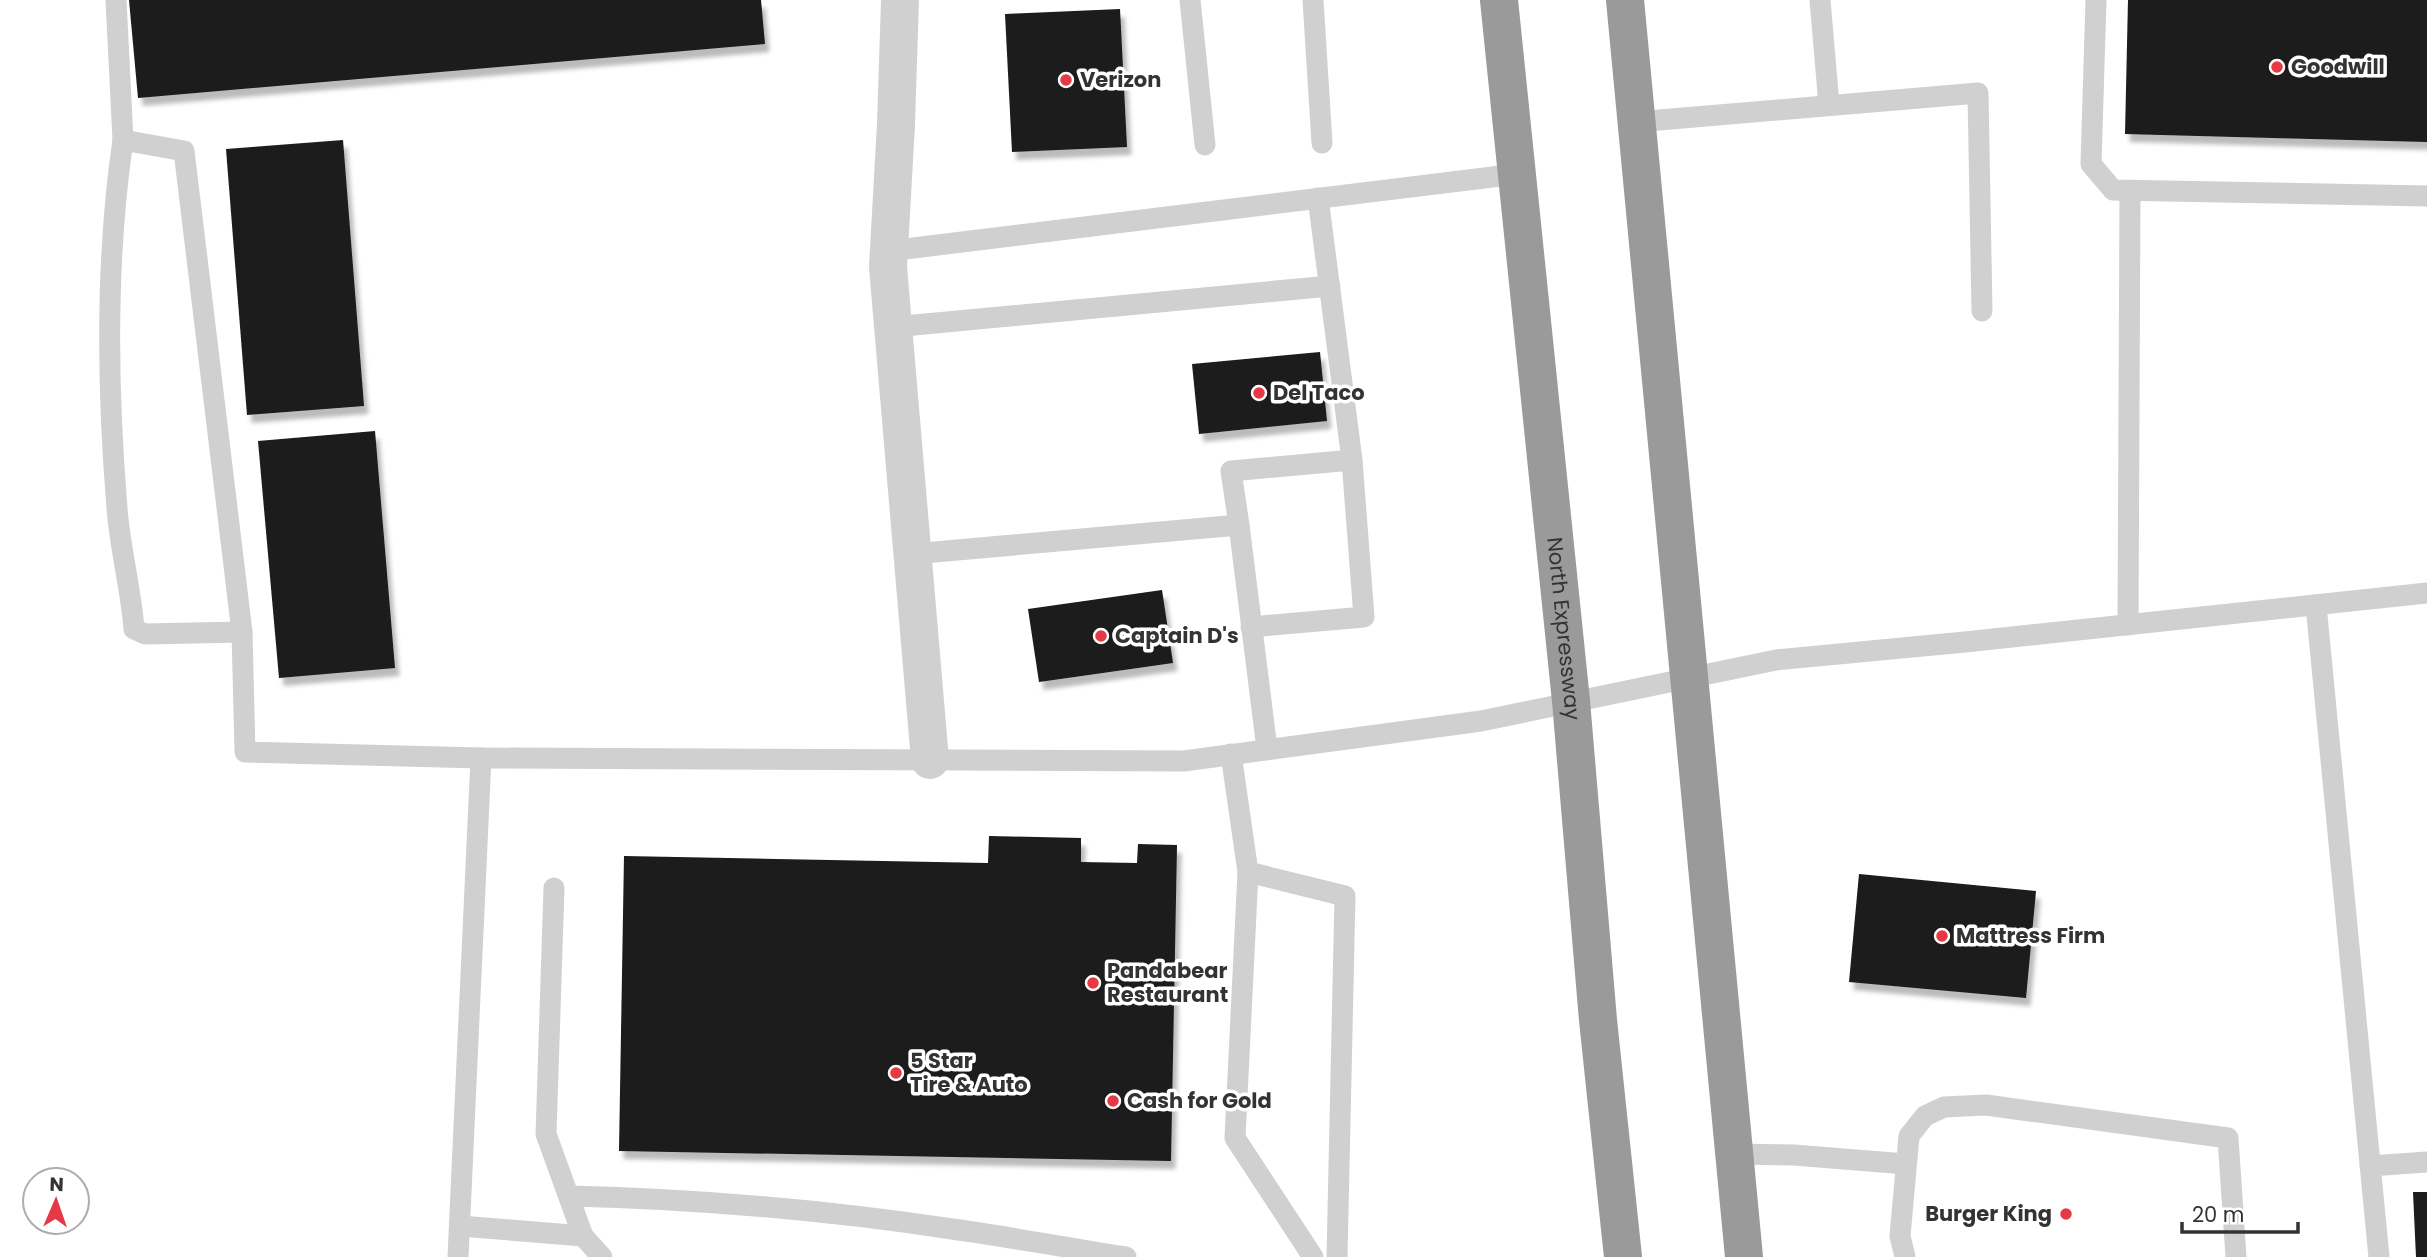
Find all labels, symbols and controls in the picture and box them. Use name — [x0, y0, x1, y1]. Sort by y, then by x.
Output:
place label: Goodwill — [2291, 52, 2385, 81]
marker: Goodwill — [2269, 59, 2285, 75]
place label: Verizon — [1080, 65, 1161, 94]
marker: Verizon — [1058, 72, 1074, 88]
place label: Del Taco — [1273, 378, 1365, 407]
marker: Del Taco — [1251, 385, 1267, 401]
street label: North Expressway — [1540, 536, 1588, 722]
place label: Captain D's — [1115, 621, 1239, 650]
marker: Captain D's — [1093, 628, 1109, 644]
place label: Mattress Firm — [1956, 921, 2105, 950]
marker: Mattress Firm — [1934, 928, 1950, 944]
place label: Pandabear Restaurant — [1107, 956, 1228, 1009]
marker: Pandabear Restaurant — [1085, 975, 1101, 991]
place label: 5 Star Tire & Auto — [910, 1046, 1028, 1099]
marker: 5 Star Tire & Auto — [888, 1065, 904, 1081]
place label: Cash for Gold — [1127, 1086, 1272, 1115]
marker: Cash for Gold — [1105, 1093, 1121, 1109]
north arrow — [21, 1166, 91, 1236]
text: N — [49, 1171, 64, 1198]
scale bar — [2182, 1190, 2298, 1234]
place label: Burger King — [1925, 1199, 2052, 1228]
text: 20 m — [2192, 1200, 2245, 1229]
marker: Burger King — [2058, 1206, 2074, 1222]

